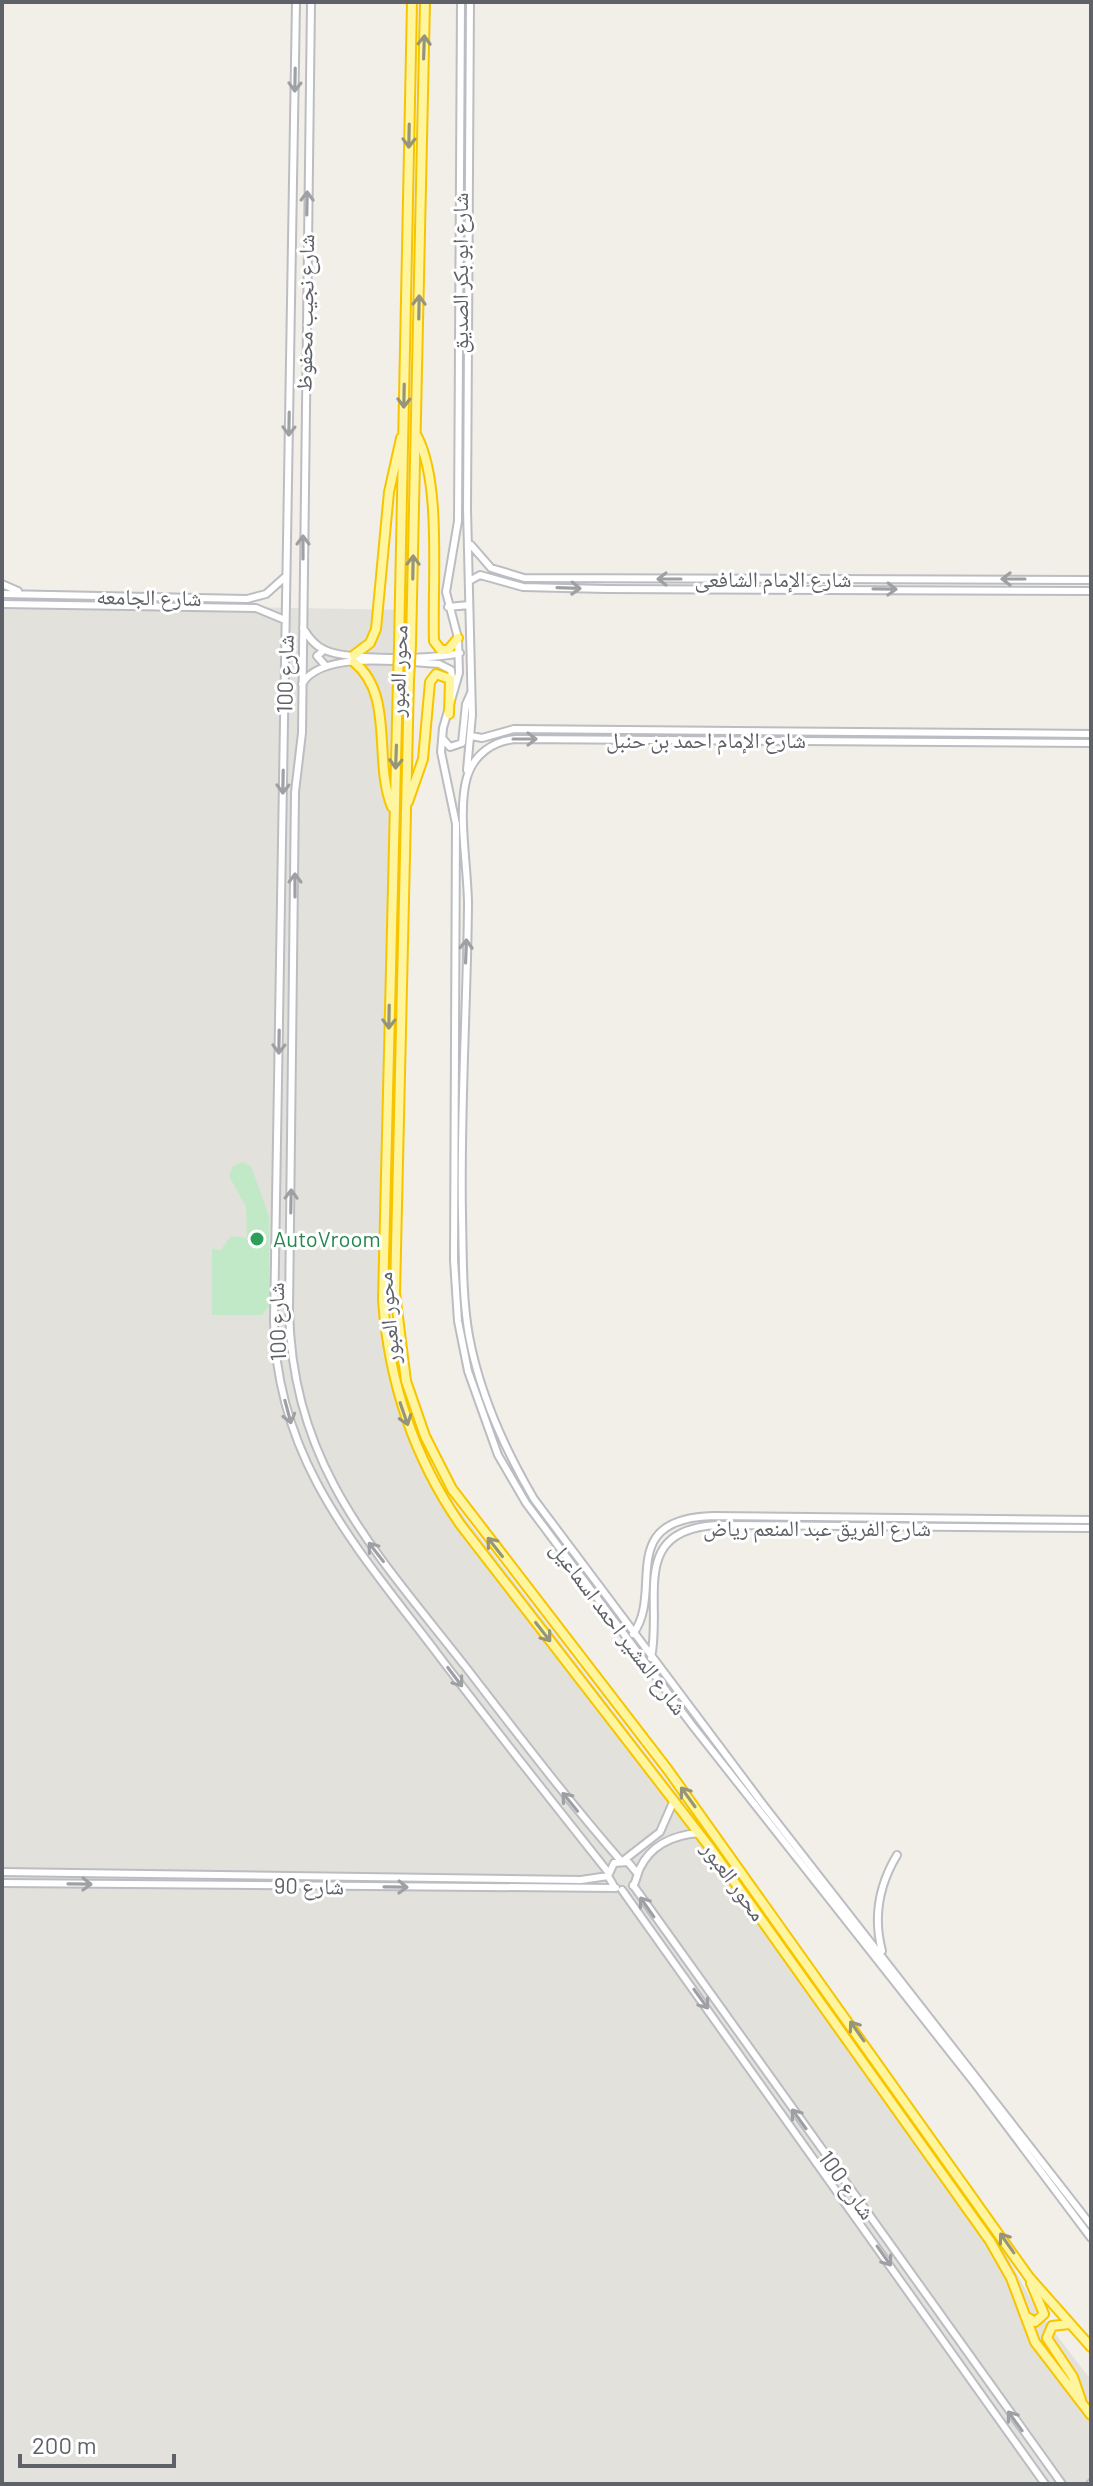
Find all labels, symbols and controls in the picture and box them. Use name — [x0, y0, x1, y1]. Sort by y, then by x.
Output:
one-way arrow — [416, 34, 431, 61]
one-way arrow — [287, 66, 302, 93]
one-way arrow — [401, 122, 417, 149]
one-way arrow — [299, 190, 315, 217]
street label: شارع ابو بكر الصديق — [446, 193, 474, 353]
street label: شارع نجيب محفوظ — [290, 234, 320, 392]
one-way arrow — [411, 294, 426, 321]
one-way arrow — [396, 382, 411, 409]
one-way arrow — [281, 410, 296, 437]
one-way arrow — [295, 534, 310, 561]
one-way arrow — [405, 554, 421, 581]
street label: شارع الإمام الشافعى — [694, 565, 852, 594]
one-way arrow — [656, 571, 683, 587]
one-way arrow — [1000, 571, 1027, 587]
one-way arrow — [555, 580, 582, 595]
one-way arrow — [871, 581, 898, 597]
street label: شارع الجامعه — [96, 582, 202, 612]
street label: محور العبور — [382, 624, 413, 718]
street label: شارع 100 — [270, 634, 300, 714]
street label: شارع الإمام احمد بن حنبل — [606, 726, 806, 755]
one-way arrow — [511, 731, 538, 747]
one-way arrow — [388, 743, 403, 770]
one-way arrow — [275, 768, 291, 795]
one-way arrow — [287, 872, 303, 899]
one-way arrow — [459, 938, 474, 965]
one-way arrow — [381, 1003, 397, 1030]
one-way arrow — [271, 1028, 287, 1055]
one-way arrow — [283, 1188, 298, 1215]
place label: AutoVroom — [273, 1225, 381, 1251]
marker: AutoVroom — [248, 1230, 266, 1248]
street label: محور العبور — [370, 1271, 405, 1366]
street label: شارع 100 — [262, 1282, 292, 1362]
one-way arrow — [281, 1399, 296, 1425]
one-way arrow — [397, 1402, 412, 1427]
street label: شارع الفريق عبد المنعم رياض — [703, 1514, 931, 1543]
street label: شارع المشير احمد اسماعيل — [544, 1535, 694, 1721]
one-way arrow — [486, 1537, 503, 1558]
one-way arrow — [368, 1542, 385, 1563]
one-way arrow — [535, 1621, 552, 1642]
one-way arrow — [447, 1666, 464, 1687]
one-way arrow — [680, 1787, 696, 1809]
one-way arrow — [561, 1792, 579, 1812]
street label: محور العبور — [696, 1835, 772, 1926]
street label: شارع 90 — [274, 1871, 344, 1901]
one-way arrow — [66, 1876, 93, 1892]
one-way arrow — [382, 1880, 409, 1895]
one-way arrow — [639, 1897, 655, 1919]
one-way arrow — [693, 1987, 709, 2009]
one-way arrow — [849, 2020, 865, 2042]
one-way arrow — [791, 2108, 807, 2130]
street label: شارع 100 — [813, 2145, 881, 2225]
one-way arrow — [999, 2233, 1016, 2254]
one-way arrow — [876, 2244, 892, 2266]
one-way arrow — [1007, 2411, 1024, 2432]
scale bar — [20, 2418, 174, 2468]
text: 200 m — [32, 2430, 97, 2459]

